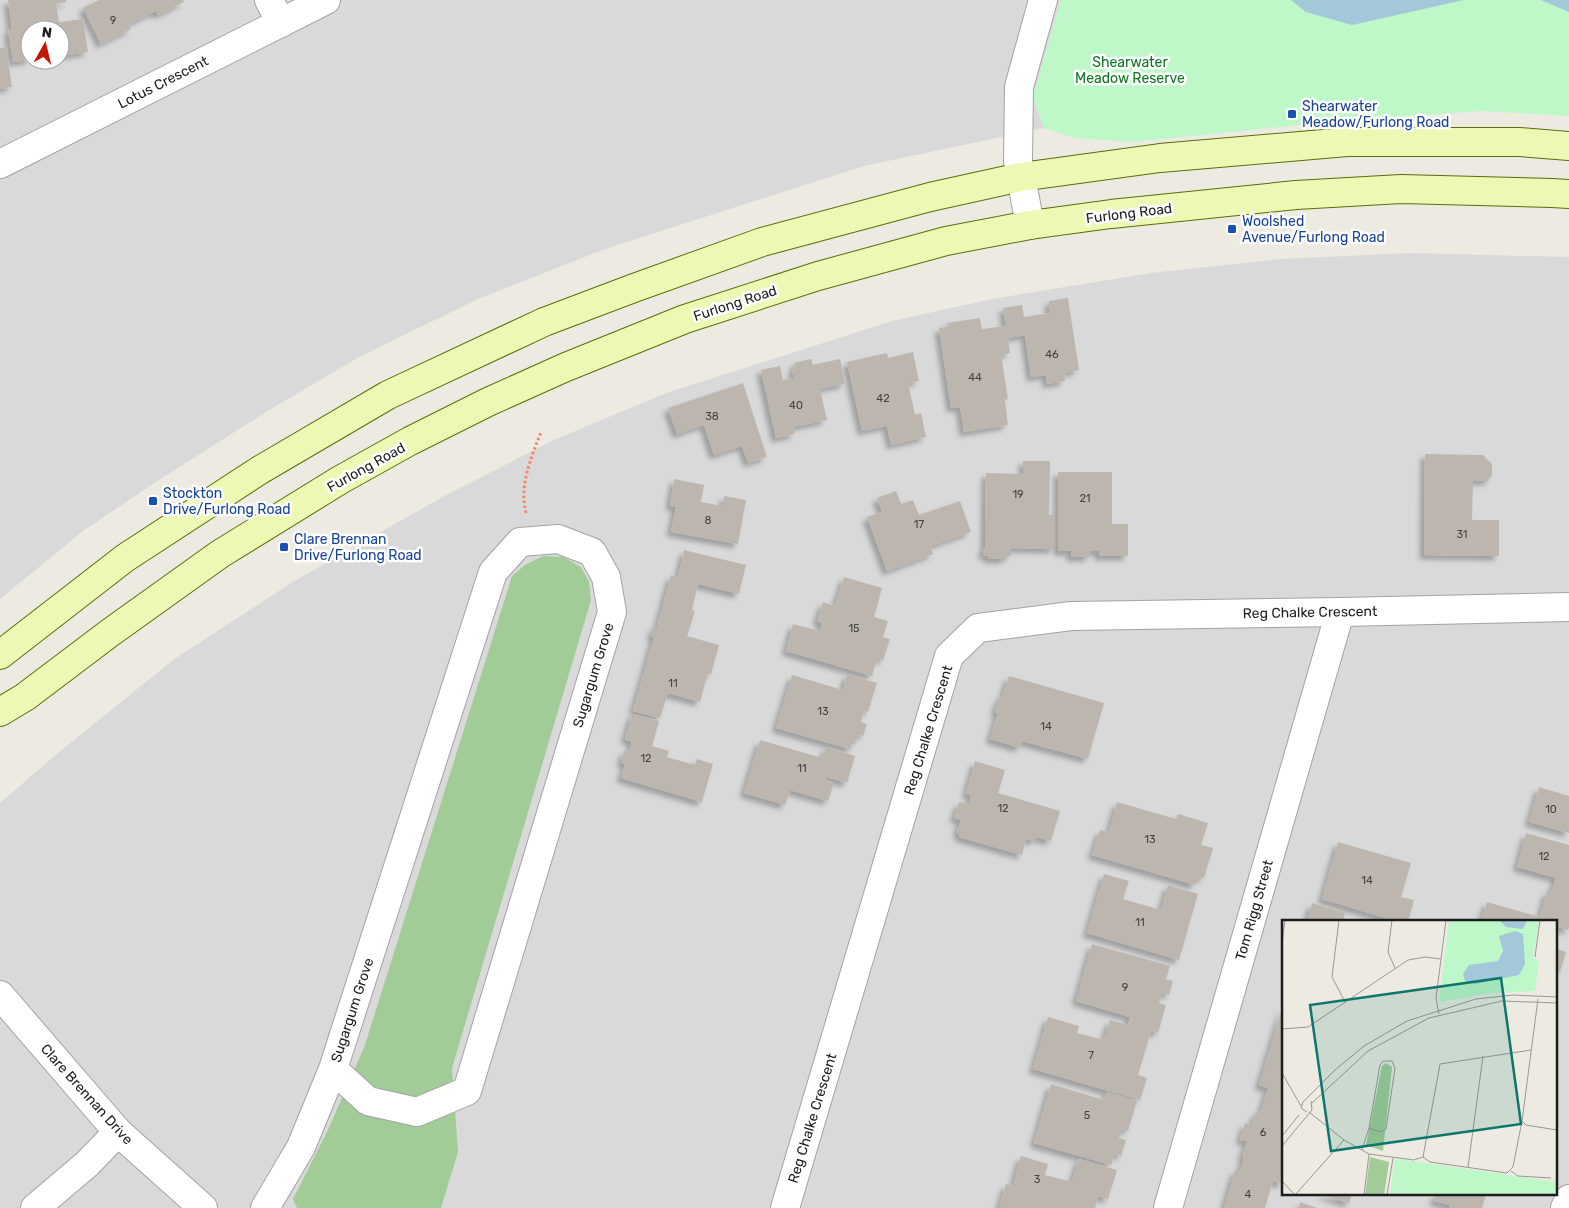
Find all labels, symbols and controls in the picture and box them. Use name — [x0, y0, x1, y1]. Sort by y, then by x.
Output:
house number: 9 — [110, 14, 116, 27]
north arrow — [20, 20, 70, 70]
text: N — [41, 24, 53, 42]
street label: Lotus Crescent — [115, 52, 212, 113]
park label: Shearwater Meadow Reserve — [1075, 54, 1185, 87]
place label: Shearwater Meadow/Furlong Road — [1302, 98, 1449, 131]
marker: Shearwater Meadow/Furlong Road — [1286, 108, 1298, 120]
street label: Furlong Road — [1085, 200, 1173, 227]
place label: Woolshed Avenue/Furlong Road — [1242, 213, 1385, 246]
marker: Woolshed Avenue/Furlong Road — [1226, 223, 1238, 235]
street label: Furlong Road — [691, 282, 779, 325]
house number: 46 — [1045, 348, 1059, 361]
house number: 44 — [968, 371, 982, 384]
house number: 42 — [876, 392, 890, 405]
house number: 40 — [789, 399, 803, 412]
house number: 38 — [705, 410, 719, 423]
street label: Furlong Road — [324, 439, 408, 496]
place label: Stockton Drive/Furlong Road — [163, 485, 291, 518]
house number: 19 — [1012, 488, 1024, 501]
house number: 21 — [1079, 492, 1091, 505]
marker: Stockton Drive/Furlong Road — [147, 495, 159, 507]
house number: 8 — [705, 514, 712, 527]
house number: 17 — [914, 518, 925, 531]
house number: 31 — [1456, 528, 1468, 541]
place label: Clare Brennan Drive/Furlong Road — [294, 531, 422, 564]
marker: Clare Brennan Drive/Furlong Road — [278, 541, 290, 553]
street label: Reg Chalke Crescent — [1242, 603, 1378, 622]
street label: Sugargum Grove — [569, 620, 618, 730]
house number: 15 — [848, 622, 860, 635]
street label: Reg Chalke Crescent — [901, 663, 956, 797]
house number: 11 — [668, 677, 678, 690]
house number: 13 — [817, 705, 829, 718]
house number: 14 — [1040, 720, 1052, 733]
house number: 12 — [640, 752, 652, 765]
house number: 11 — [797, 762, 807, 775]
house number: 12 — [997, 802, 1009, 815]
house number: 10 — [1545, 803, 1557, 816]
house number: 13 — [1144, 833, 1156, 846]
house number: 12 — [1538, 850, 1550, 863]
street label: Tom Rigg Street — [1232, 857, 1277, 962]
house number: 14 — [1361, 874, 1373, 887]
house number: 11 — [1135, 916, 1145, 929]
inset map — [1282, 920, 1556, 1196]
street label: Sugargum Grove — [328, 956, 377, 1065]
house number: 9 — [1122, 981, 1128, 994]
street label: Clare Brennan Drive — [37, 1040, 136, 1148]
house number: 7 — [1088, 1049, 1094, 1062]
street label: Reg Chalke Crescent — [785, 1051, 840, 1185]
house number: 5 — [1084, 1109, 1091, 1122]
house number: 6 — [1260, 1126, 1267, 1139]
house number: 3 — [1034, 1173, 1041, 1186]
house number: 4 — [1245, 1188, 1252, 1201]

